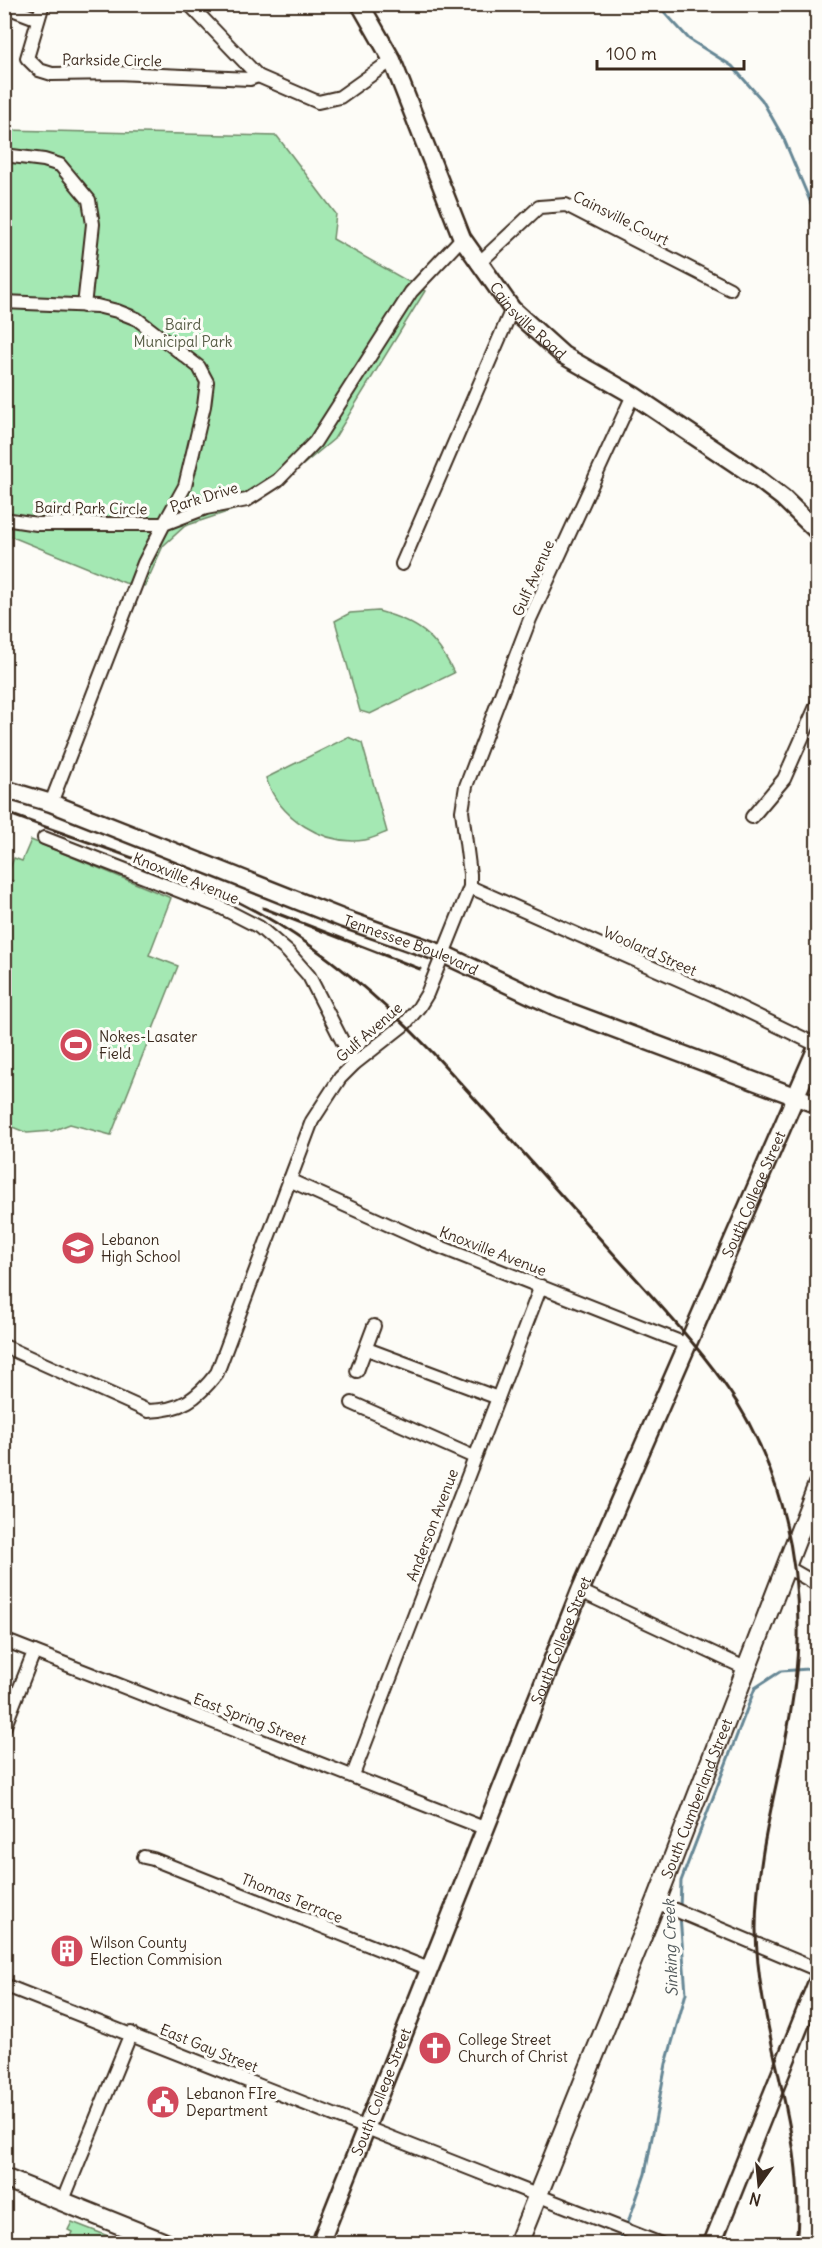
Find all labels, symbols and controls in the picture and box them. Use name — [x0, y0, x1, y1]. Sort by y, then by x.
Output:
scale bar — [597, 33, 744, 71]
text: 100 m — [606, 42, 657, 65]
street label: Parkside Circle — [62, 50, 162, 70]
street label: Cainsville Court — [570, 187, 672, 249]
street label: Cainsville Road — [486, 278, 571, 363]
park label: Baird Municipal Park — [134, 315, 233, 351]
street label: Park Drive — [168, 478, 240, 516]
street label: Baird Park Circle — [34, 498, 148, 518]
street label: Gulf Avenue — [508, 537, 558, 619]
street label: Knoxville Avenue — [130, 848, 242, 908]
street label: Tennessee Boulevard — [341, 910, 482, 979]
street label: Woolard Street — [600, 922, 700, 980]
street label: Gulf Avenue — [332, 998, 406, 1066]
sports icon: Nokes-Lasater Field — [58, 1027, 94, 1063]
place label: Nokes-Lasater Field — [99, 1027, 198, 1063]
street label: South College Street — [717, 1128, 789, 1260]
street label: Knoxville Avenue — [437, 1222, 549, 1280]
school or university icon: Lebanon High School — [60, 1230, 96, 1266]
place label: Lebanon High School — [101, 1230, 181, 1266]
street label: Anderson Avenue — [402, 1466, 462, 1584]
street label: South College Street — [526, 1573, 595, 1707]
street label: East Spring Street — [191, 1689, 309, 1749]
street label: South Cumberland Street — [657, 1716, 736, 1881]
street label: Thomas Terrace — [238, 1869, 346, 1927]
water label: Sinking Creek — [658, 1897, 682, 1997]
building icon: Wilson County Election Commision — [49, 1933, 85, 1969]
place label: Wilson County Election Commision — [90, 1933, 222, 1969]
street label: East Gay Street — [157, 2020, 261, 2076]
street label: South College Street — [347, 2025, 415, 2158]
church icon: College Street Church of Christ — [417, 2030, 453, 2066]
place label: College Street Church of Christ — [458, 2030, 568, 2066]
public building icon: Lebanon FIre Department — [145, 2084, 181, 2120]
place label: Lebanon FIre Department — [186, 2084, 277, 2120]
north arrow — [729, 2155, 789, 2215]
text: N — [747, 2188, 763, 2211]

